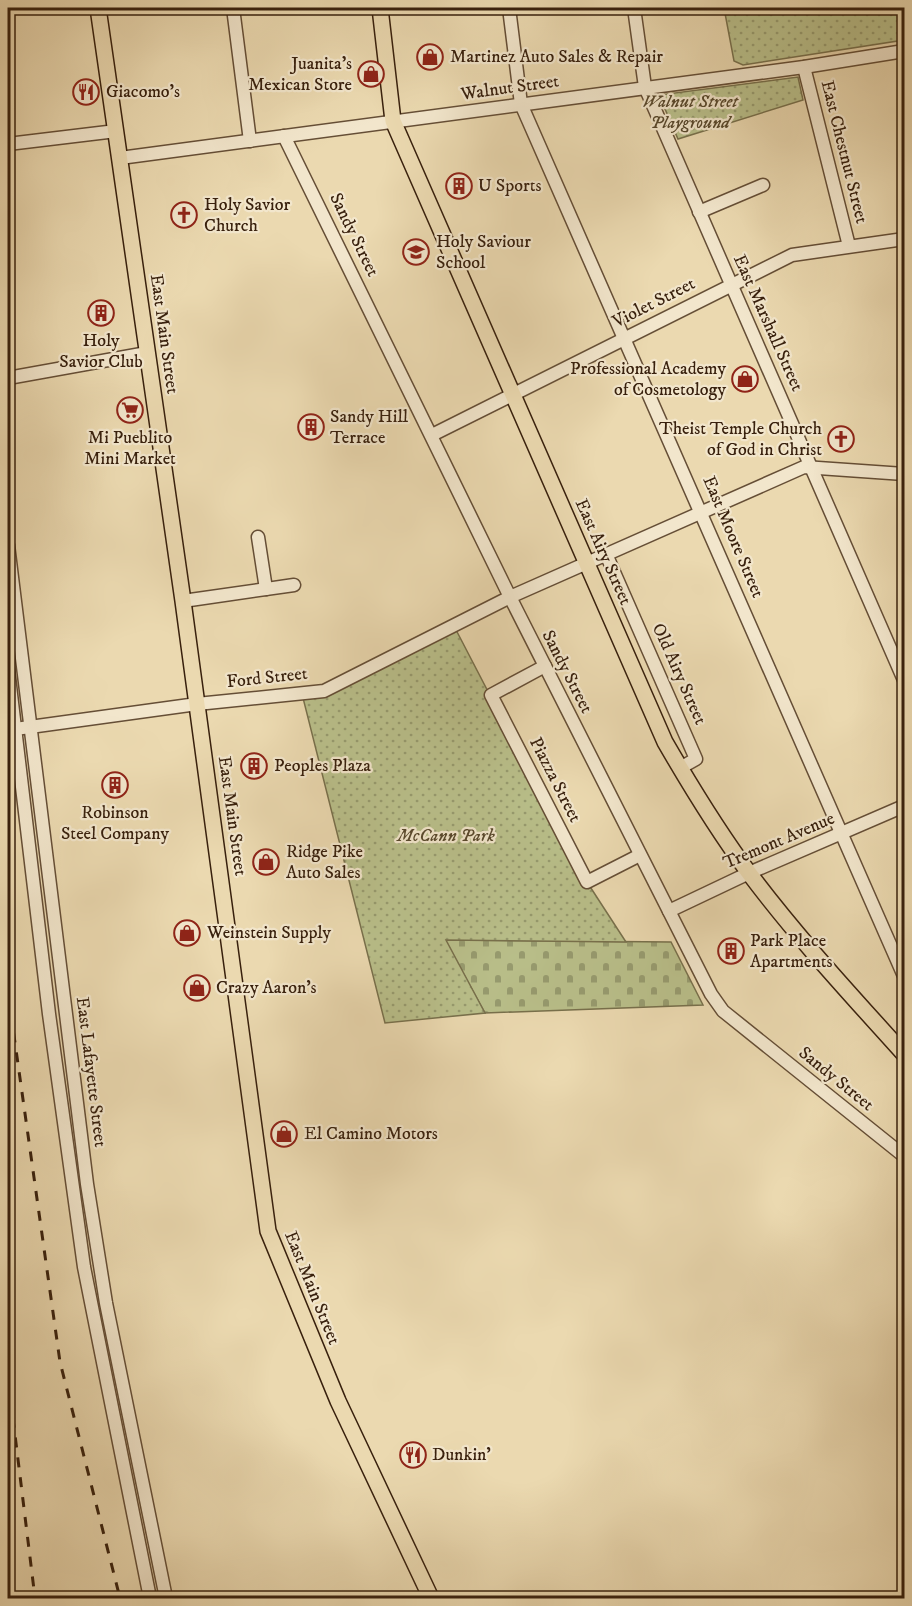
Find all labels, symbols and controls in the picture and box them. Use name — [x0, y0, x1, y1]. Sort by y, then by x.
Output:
shop icon: Martinez Auto Sales & Repair — [415, 42, 445, 72]
place label: Martinez Auto Sales & Repair — [450, 46, 663, 68]
place label: Juanita's Mexican Store — [248, 53, 352, 96]
shop icon: Juanita's Mexican Store — [356, 59, 386, 89]
street label: Walnut Street — [459, 70, 561, 106]
restaurant icon: Giacomo's — [71, 77, 101, 107]
street label: East Chestnut Street — [816, 78, 872, 226]
place label: Giacomo's — [106, 81, 180, 103]
park label: Walnut Street Playground — [642, 91, 739, 134]
building icon: U Sports — [444, 171, 474, 201]
place label: U Sports — [478, 175, 541, 197]
street label: Sandy Street — [324, 190, 384, 281]
place label: Holy Savior Church — [204, 194, 290, 237]
church icon: Holy Savior Church — [169, 200, 199, 230]
place label: Holy Saviour School — [436, 231, 531, 274]
school or university icon: Holy Saviour School — [401, 237, 431, 267]
street label: East Marshall Street — [728, 251, 808, 395]
street label: East Main Street — [145, 273, 183, 395]
street label: Violet Street — [608, 273, 699, 334]
building icon: Holy Savior Club — [86, 298, 116, 328]
place label: Holy Savior Club — [59, 330, 143, 373]
place label: Professional Academy of Cosmetology — [570, 358, 726, 401]
shop icon: Professional Academy of Cosmetology — [730, 364, 760, 394]
supermarket icon: Mi Pueblito Mini Market — [115, 395, 145, 425]
place label: Sandy Hill Terrace — [330, 406, 409, 449]
building icon: Sandy Hill Terrace — [296, 412, 326, 442]
place label: Theist Temple Church of God in Christ — [659, 418, 823, 461]
church icon: Theist Temple Church of God in Christ — [826, 424, 856, 454]
place label: Mi Pueblito Mini Market — [84, 427, 176, 470]
street label: East Moore Street — [697, 473, 769, 601]
street label: East Airy Street — [570, 496, 636, 609]
street label: Old Airy Street — [647, 620, 711, 728]
street label: Sandy Street — [537, 627, 597, 717]
street label: Ford Street — [225, 663, 309, 693]
street label: Piazza Street — [524, 734, 586, 826]
building icon: Peoples Plaza — [239, 751, 269, 781]
street label: East Main Street — [213, 755, 251, 877]
place label: Peoples Plaza — [274, 755, 371, 777]
building icon: Robinson Steel Company — [100, 770, 130, 800]
place label: Robinson Steel Company — [61, 802, 170, 845]
street label: Tremont Avenue — [720, 808, 838, 874]
park label: McCann Park — [395, 825, 495, 847]
place label: Ridge Pike Auto Sales — [286, 841, 363, 884]
shop icon: Ridge Pike Auto Sales — [251, 847, 281, 877]
shop icon: Weinstein Supply — [172, 918, 202, 948]
place label: Weinstein Supply — [206, 922, 332, 944]
place label: Park Place Apartments — [750, 930, 833, 973]
building icon: Park Place Apartments — [716, 936, 746, 966]
shop icon: Crazy Aaron's — [182, 973, 212, 1003]
place label: Crazy Aaron's — [216, 977, 317, 999]
street label: East Lafayette Street — [71, 996, 111, 1149]
street label: Sandy Street — [794, 1042, 878, 1116]
shop icon: El Camino Motors — [269, 1119, 299, 1149]
place label: El Camino Motors — [304, 1123, 438, 1145]
street label: East Main Street — [279, 1228, 345, 1348]
restaurant icon: Dunkin' — [398, 1440, 428, 1470]
place label: Dunkin' — [432, 1444, 491, 1466]

